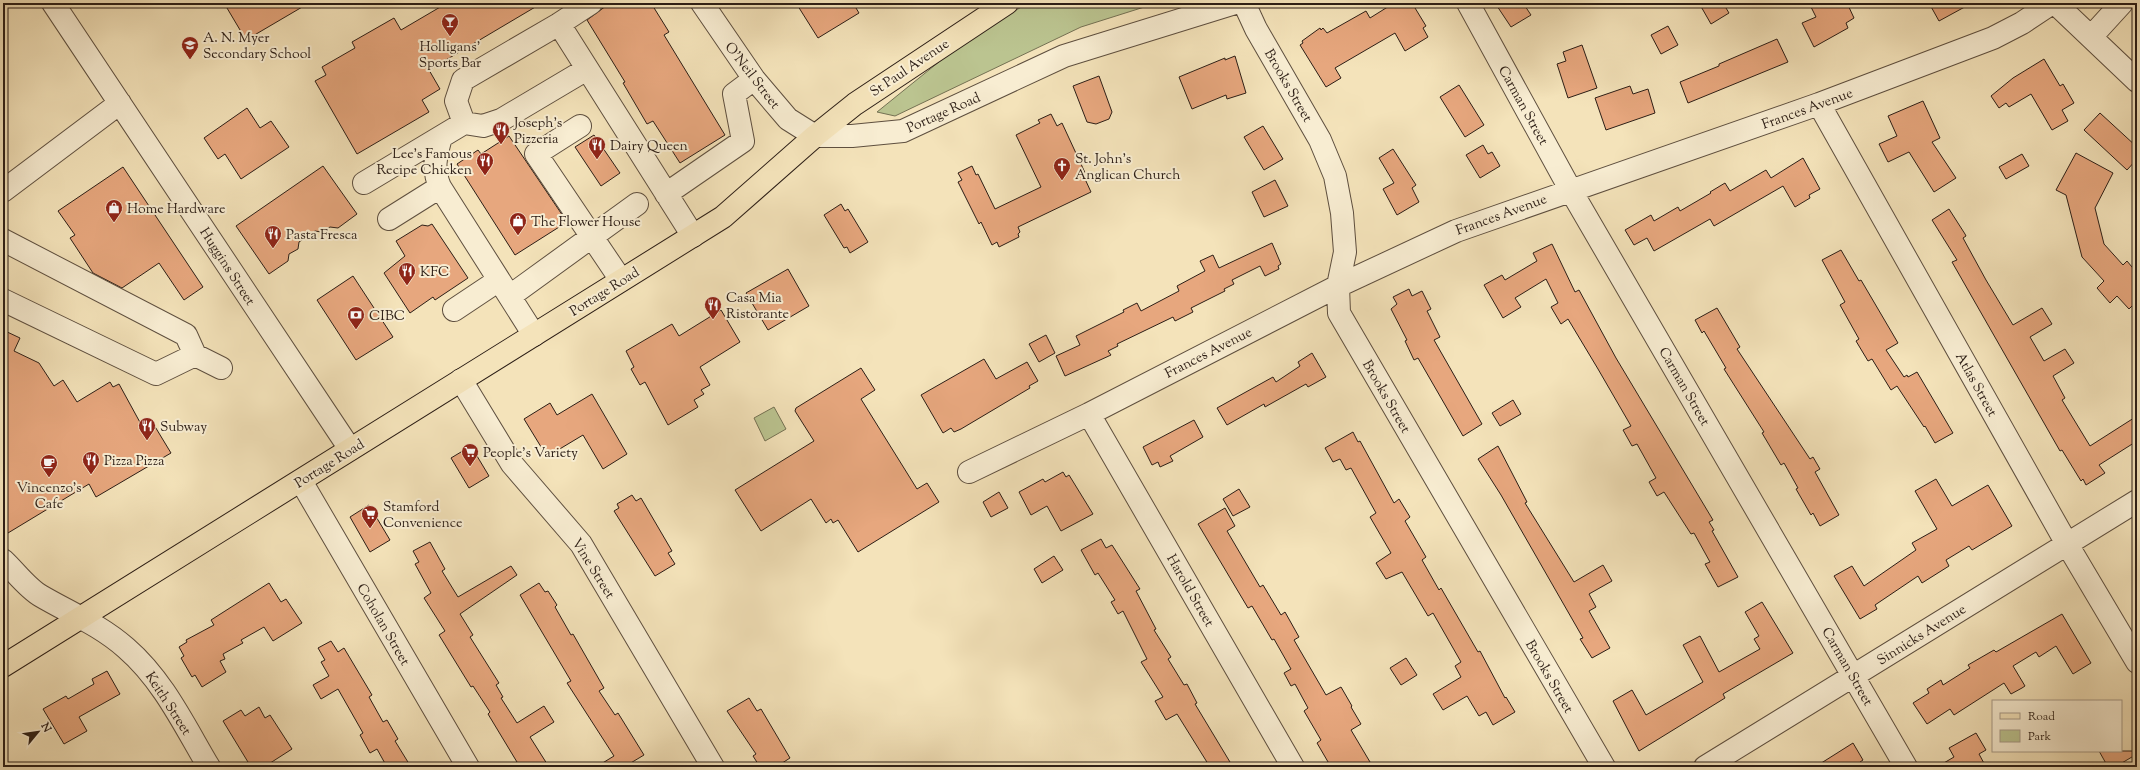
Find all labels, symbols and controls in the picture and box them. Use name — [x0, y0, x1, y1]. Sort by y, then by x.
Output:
bar icon: Holligans' Sports Bar — [440, 12, 460, 37]
place label: A. N. Myer Secondary School — [203, 29, 311, 65]
school or university icon: A. N. Myer Secondary School — [180, 35, 200, 60]
street label: St Paul Avenue — [866, 35, 954, 103]
place label: Holligans' Sports Bar — [419, 38, 482, 74]
street label: O'Neil Street — [719, 38, 784, 114]
street label: Brooks Street — [1258, 46, 1316, 127]
street label: Carman Street — [1492, 63, 1552, 149]
street label: Frances Avenue — [1759, 84, 1856, 136]
street label: Portage Road — [904, 89, 984, 139]
place label: Joseph's Pizzeria — [513, 114, 562, 150]
restaurant icon: Joseph's Pizzeria — [491, 120, 511, 145]
restaurant icon: Dairy Queen — [587, 135, 607, 160]
place label: Dairy Queen — [610, 137, 688, 157]
place label: Lee's Famous Recipe Chicken — [376, 145, 472, 181]
place label: St. John's Anglican Church — [1075, 150, 1180, 186]
restaurant icon: Lee's Famous Recipe Chicken — [475, 151, 495, 176]
church icon: St. John's Anglican Church — [1052, 156, 1072, 181]
street label: Frances Avenue — [1453, 190, 1550, 242]
shop icon: Home Hardware — [104, 198, 124, 223]
place label: Home Hardware — [127, 200, 226, 220]
shop icon: The Flower House — [508, 211, 528, 236]
place label: The Flower House — [531, 213, 641, 233]
street label: Huggins Street — [194, 224, 259, 310]
restaurant icon: Pasta Fresca — [263, 224, 283, 249]
place label: Pasta Fresca — [286, 226, 358, 246]
restaurant icon: KFC — [397, 261, 417, 286]
place label: KFC — [420, 263, 449, 283]
street label: Portage Road — [566, 263, 644, 322]
place label: Casa Mia Ristorante — [726, 289, 789, 325]
restaurant icon: Casa Mia Ristorante — [703, 295, 723, 320]
bank icon: CIBC — [346, 305, 366, 330]
place label: CIBC — [369, 307, 405, 327]
street label: Frances Avenue — [1162, 323, 1256, 384]
street label: Carman Street — [1653, 344, 1714, 430]
street label: Atlas Street — [1949, 349, 2001, 421]
street label: Brooks Street — [1356, 357, 1414, 438]
restaurant icon: Subway — [137, 416, 157, 441]
place label: Subway — [160, 418, 207, 438]
street label: Portage Road — [291, 435, 369, 494]
supermarket icon: People's Variety — [460, 442, 480, 467]
place label: People's Variety — [483, 444, 578, 464]
restaurant icon: Pizza Pizza — [81, 450, 101, 475]
place label: Pizza Pizza — [104, 452, 165, 472]
cafe icon: Vincenzo's Cafe — [39, 453, 59, 478]
place label: Vincenzo's Cafe — [16, 479, 82, 515]
place label: Stamford Convenience — [383, 498, 463, 534]
supermarket icon: Stamford Convenience — [360, 504, 380, 529]
street label: Vine Street — [566, 535, 619, 603]
street label: Harold Street — [1160, 551, 1218, 631]
street label: Coholan Street — [351, 580, 414, 670]
street label: Sinnicks Avenue — [1874, 600, 1971, 671]
street label: Carman Street — [1816, 624, 1877, 710]
street label: Brooks Street — [1519, 637, 1577, 718]
street label: Keith Street — [139, 668, 195, 740]
legend — [1992, 700, 2122, 752]
text: Road — [2028, 708, 2055, 726]
north arrow — [18, 712, 58, 752]
text: N — [36, 719, 55, 736]
text: Park — [2028, 728, 2051, 746]

